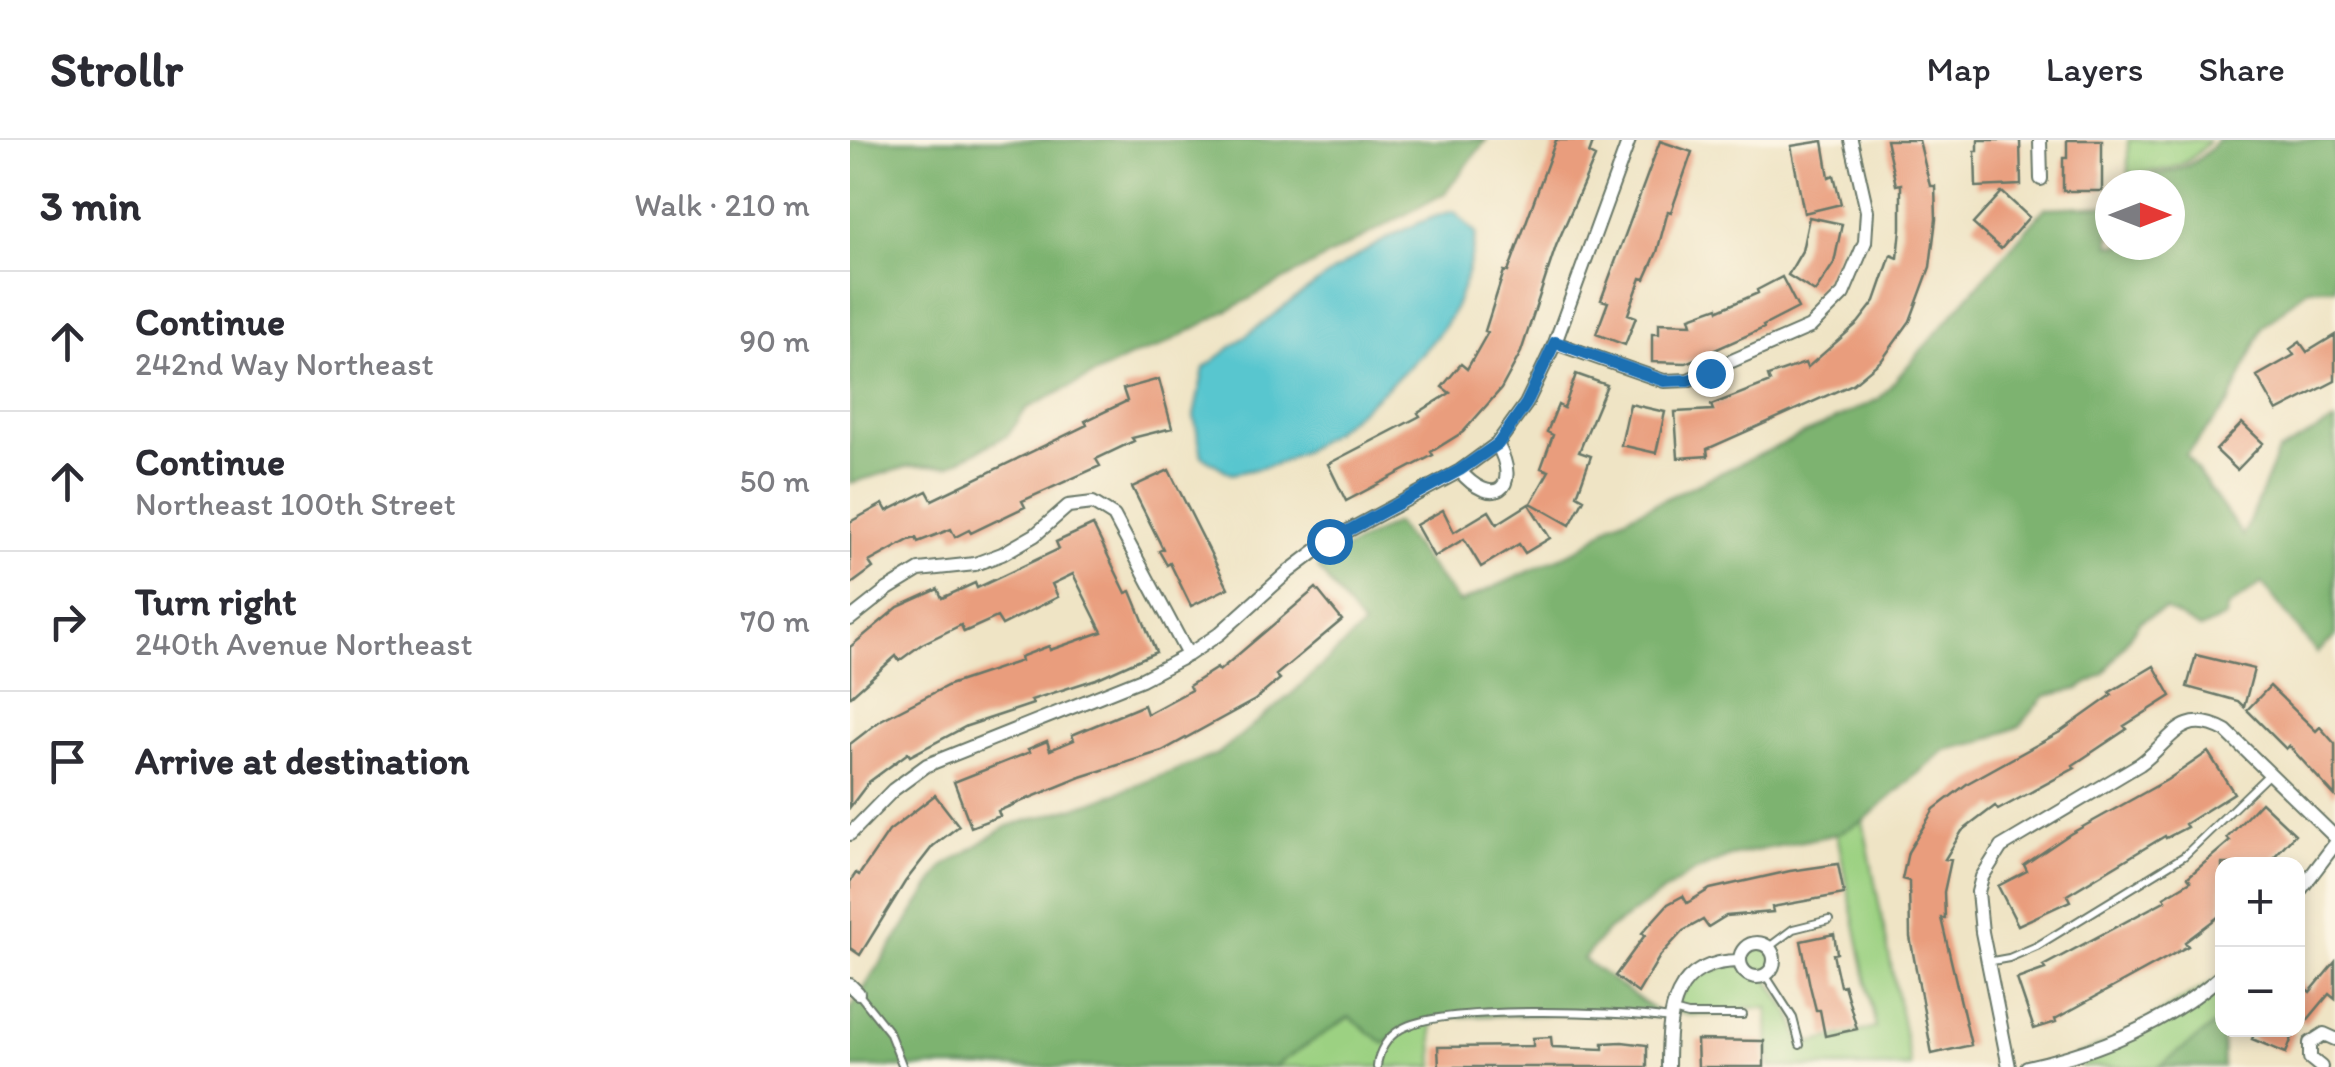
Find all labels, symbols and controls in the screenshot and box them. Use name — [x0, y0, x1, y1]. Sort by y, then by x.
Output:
text: Strollr — [50, 40, 183, 98]
text: Map — [1927, 48, 1991, 90]
text: Layers — [2046, 48, 2143, 90]
text: Share — [2198, 48, 2285, 90]
north arrow — [2095, 170, 2185, 260]
text: 3 min — [40, 180, 141, 231]
text: Walk · 210 m — [634, 186, 810, 224]
text: Continue — [135, 299, 285, 345]
icon: ahead — [40, 314, 95, 369]
text: 90 m — [739, 322, 810, 360]
text: 242nd Way Northeast — [135, 345, 433, 383]
route end — [1688, 351, 1734, 397]
text: Continue — [135, 439, 285, 485]
icon: ahead — [40, 454, 95, 509]
text: 50 m — [739, 462, 810, 500]
text: Northeast 100th Street — [135, 485, 456, 523]
route start — [1307, 519, 1353, 565]
text: Turn right — [135, 579, 297, 625]
icon: right — [40, 594, 95, 649]
text: 70 m — [740, 602, 810, 640]
text: 240th Avenue Northeast — [135, 625, 472, 663]
icon: arrive — [40, 734, 95, 789]
text: Arrive at destination — [135, 738, 470, 784]
map controls — [2215, 857, 2305, 1037]
button: + — [2215, 857, 2305, 947]
button: − — [2215, 947, 2305, 1037]

